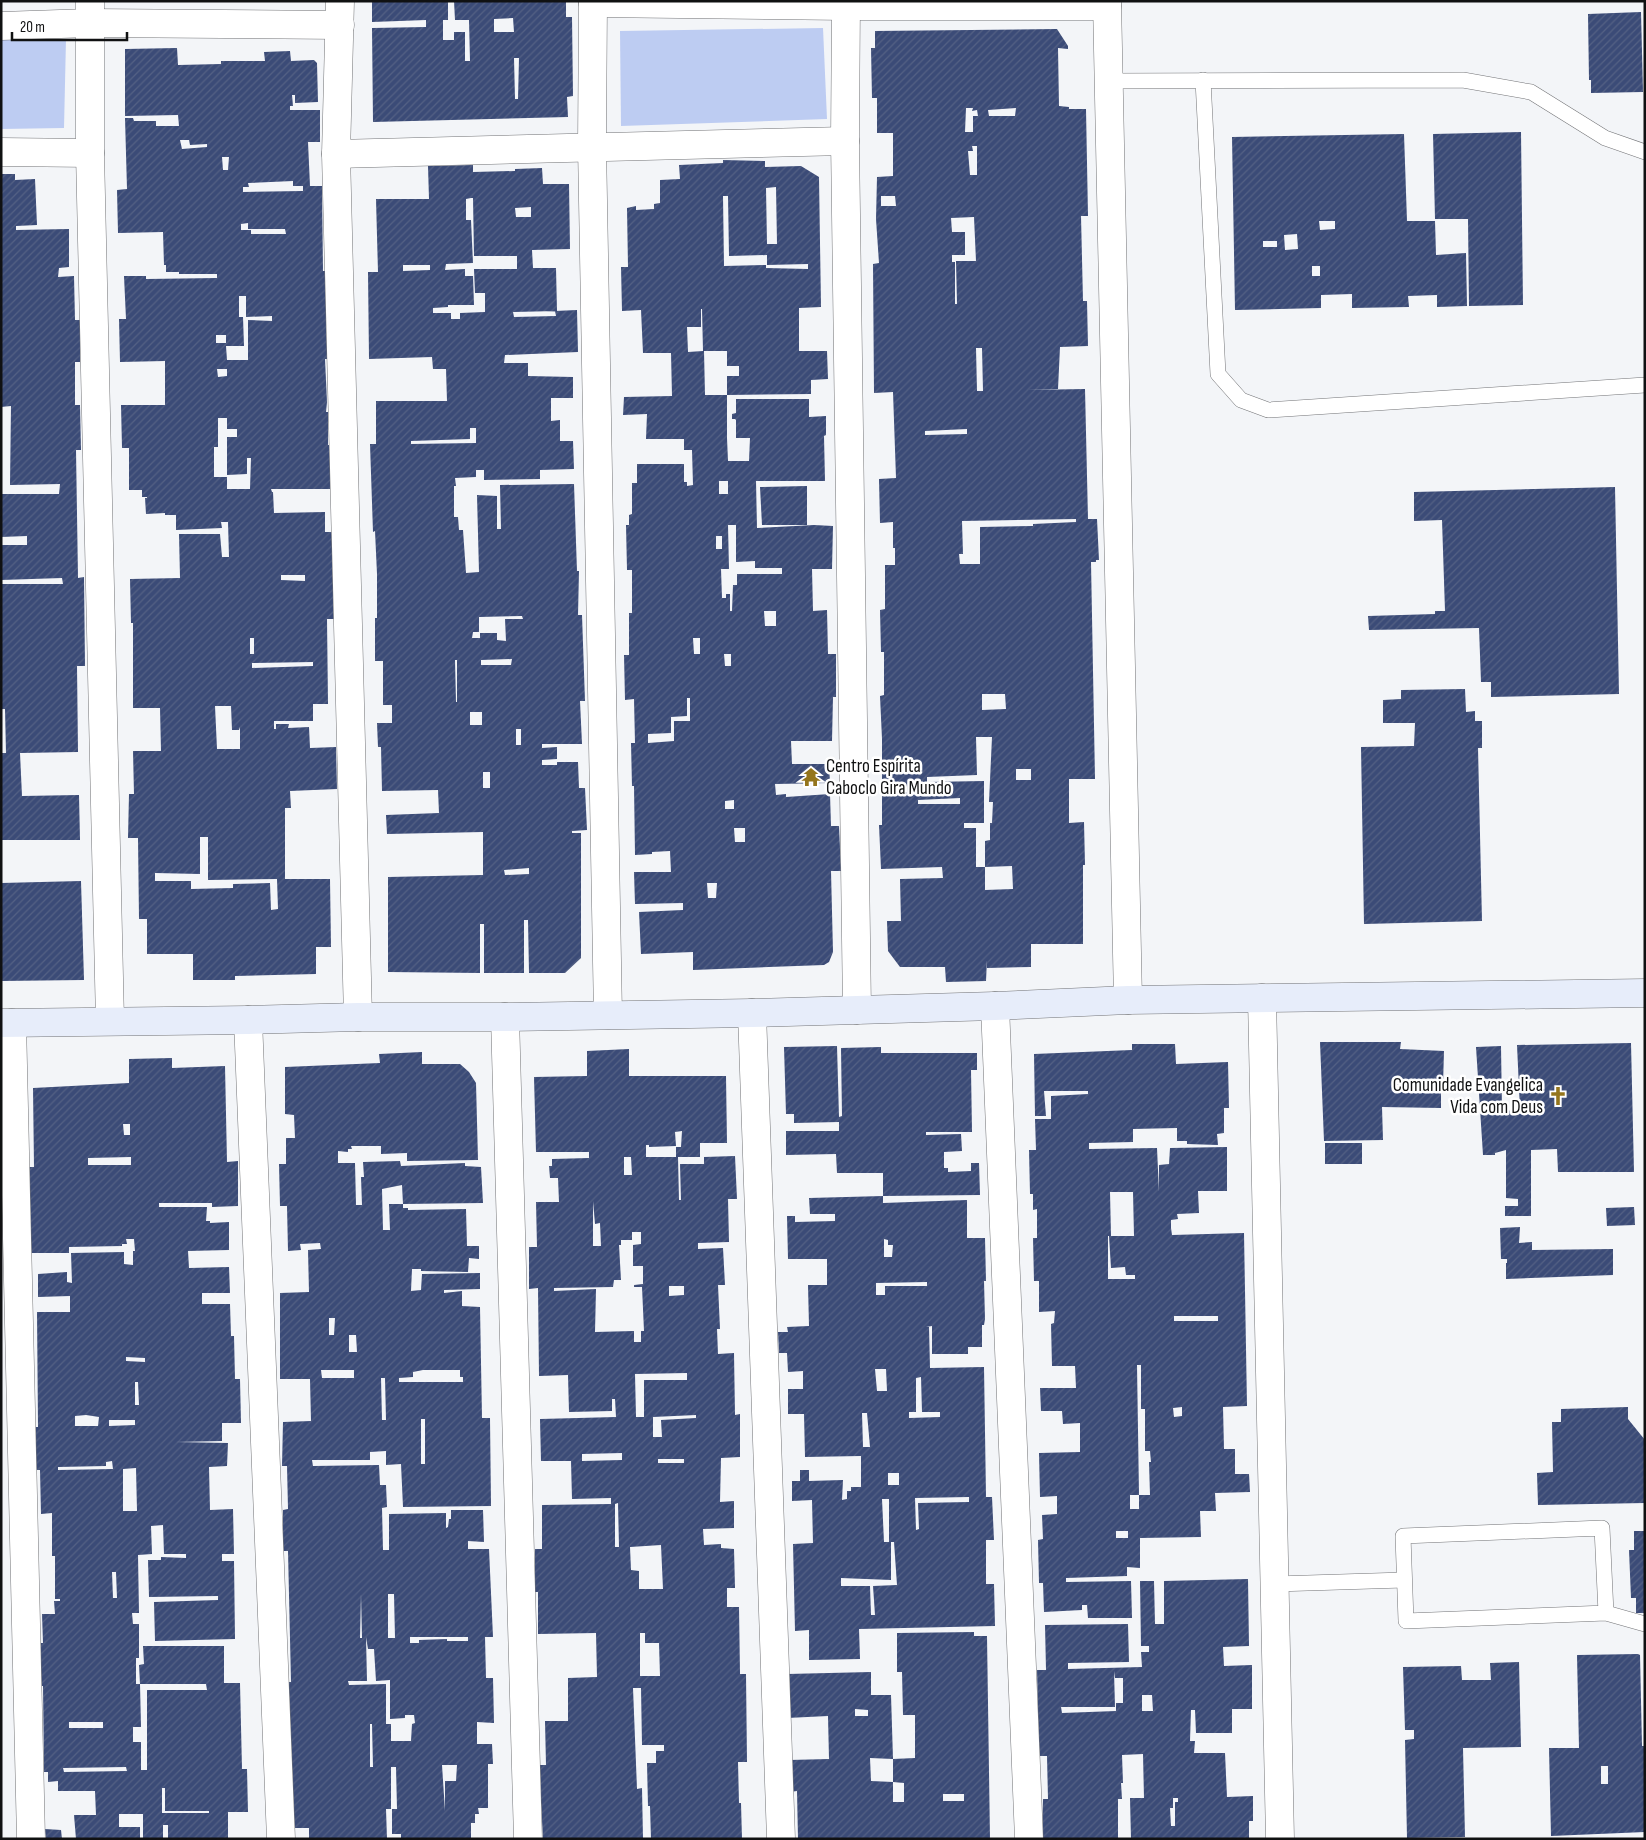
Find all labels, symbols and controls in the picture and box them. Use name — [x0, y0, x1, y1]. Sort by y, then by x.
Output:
scale bar — [12, 10, 128, 42]
text: 20 m — [20, 18, 45, 37]
place label: Centro Espírita Caboclo Gira Mundo — [826, 755, 952, 800]
temple icon: Centro Espírita Caboclo Gira Mundo — [800, 766, 822, 788]
place label: Comunidade Evangelica Vida com Deus — [1393, 1074, 1543, 1119]
church icon: Comunidade Evangelica Vida com Deus — [1547, 1085, 1569, 1107]

